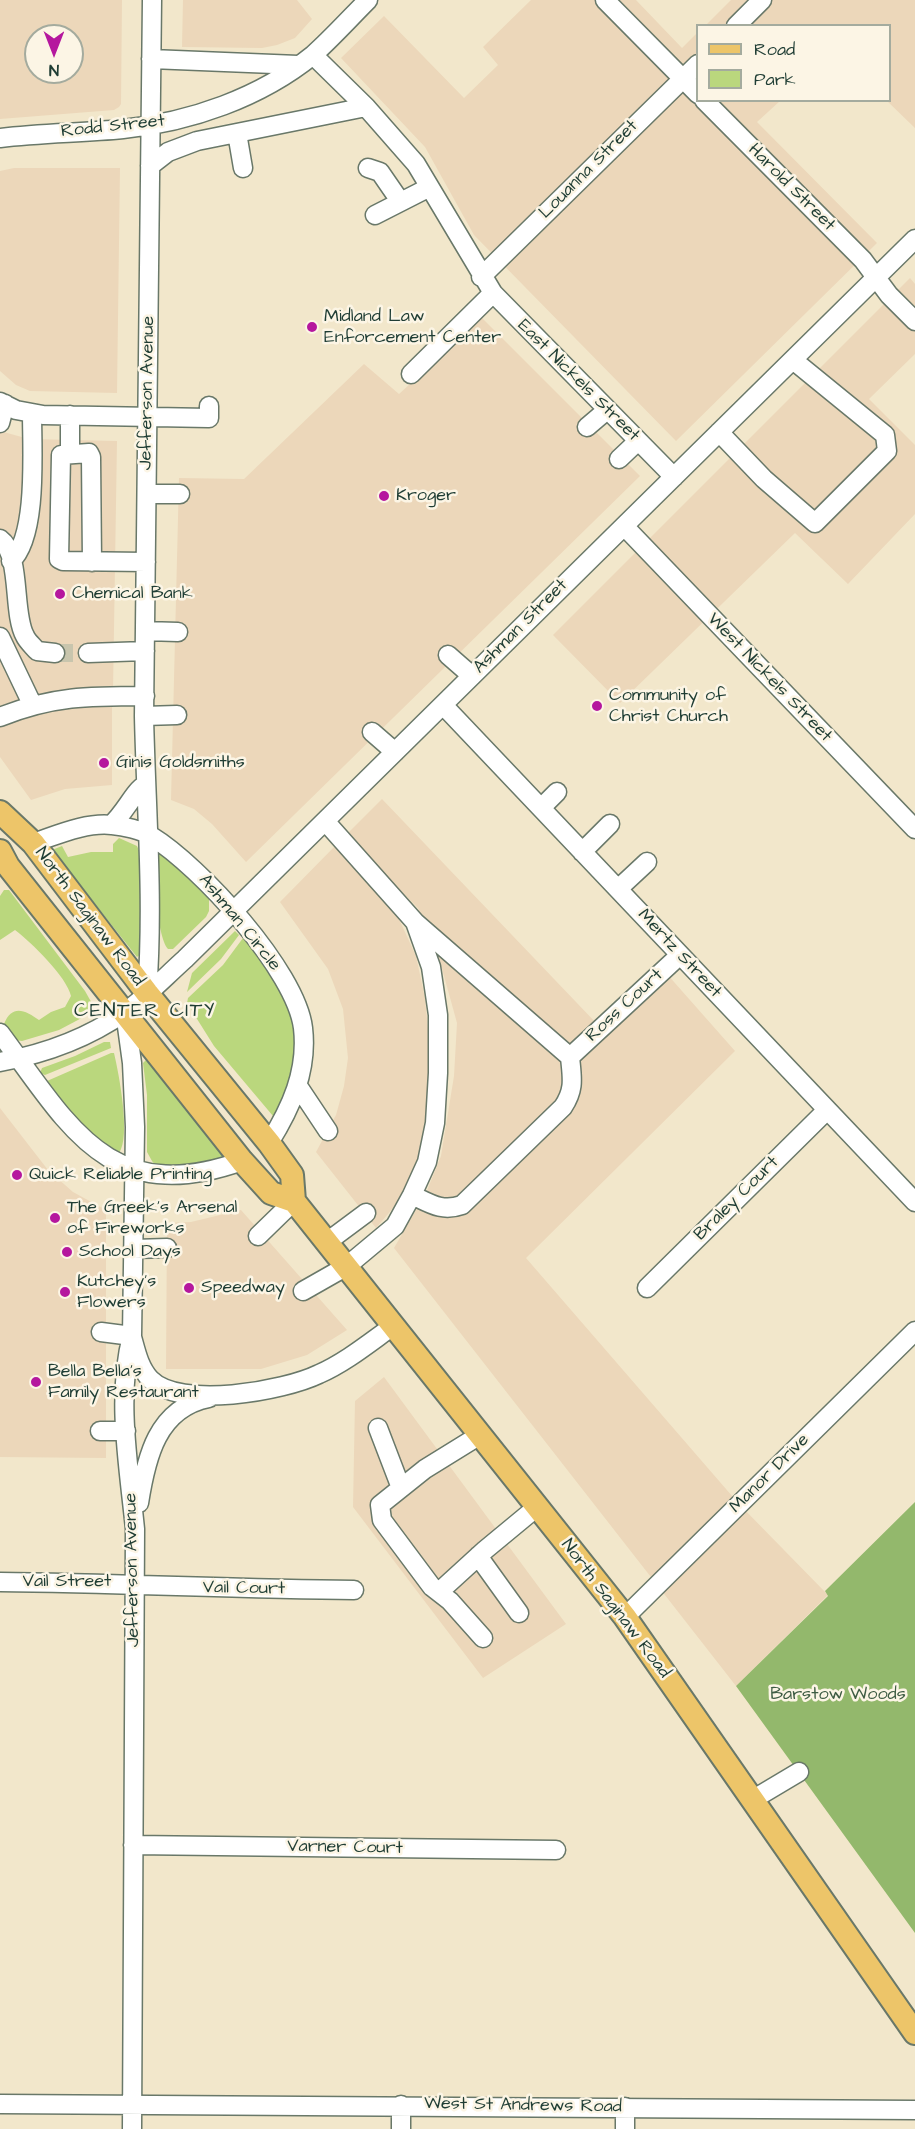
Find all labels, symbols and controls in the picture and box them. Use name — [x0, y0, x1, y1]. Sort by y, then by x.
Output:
north arrow — [24, 24, 84, 84]
legend — [696, 24, 891, 102]
text: Road — [754, 37, 795, 62]
text: N — [49, 59, 59, 81]
text: Park — [754, 67, 796, 92]
street label: Rodd Street — [60, 111, 166, 143]
street label: Louanna Street — [535, 116, 643, 224]
street label: Harold Street — [743, 140, 839, 236]
place label: Midland Law Enforcement Center — [324, 306, 501, 348]
street label: East Nickels Street — [512, 315, 644, 447]
street label: Jefferson Avenue — [136, 316, 160, 470]
marker: Midland Law Enforcement Center — [305, 320, 319, 334]
place label: Kroger — [396, 485, 456, 507]
marker: Kroger — [377, 489, 391, 503]
street label: Ashman Street — [469, 575, 573, 679]
place label: Chemical Bank — [72, 583, 193, 605]
marker: Chemical Bank — [53, 587, 67, 601]
street label: West Nickels Street — [702, 609, 836, 747]
place label: Community of Christ Church — [609, 685, 728, 728]
marker: Community of Christ Church — [590, 699, 604, 713]
place label: Ginis Goldsmiths — [116, 752, 245, 774]
marker: Ginis Goldsmiths — [97, 756, 111, 770]
street label: North Saginaw Road — [30, 843, 148, 991]
street label: Ashman Circle — [193, 870, 285, 976]
street label: Mertz Street — [632, 905, 726, 1003]
street label: Ross Court — [582, 965, 668, 1047]
district label: CENTER CITY — [74, 1000, 216, 1024]
street label: Braley Court — [690, 1152, 784, 1246]
place label: Quick Reliable Printing — [29, 1164, 212, 1186]
marker: Quick Reliable Printing — [10, 1168, 24, 1182]
place label: The Greek's Arsenal of Fireworks — [67, 1197, 237, 1240]
marker: The Greek's Arsenal of Fireworks — [48, 1211, 62, 1225]
place label: School Days — [79, 1241, 181, 1263]
marker: School Days — [60, 1245, 74, 1259]
place label: Kutchey's Flowers — [77, 1271, 156, 1314]
place label: Speedway — [201, 1277, 285, 1299]
marker: Speedway — [182, 1281, 196, 1295]
marker: Kutchey's Flowers — [58, 1285, 72, 1299]
place label: Bella Bella's Family Restaurant — [48, 1361, 199, 1404]
marker: Bella Bella's Family Restaurant — [29, 1375, 43, 1389]
street label: Manor Drive — [726, 1430, 814, 1518]
street label: Jefferson Avenue — [121, 1493, 145, 1647]
street label: North Saginaw Road — [556, 1535, 674, 1683]
street label: Vail Street — [23, 1571, 111, 1593]
street label: Vail Court — [203, 1577, 285, 1601]
park label: Barstow Woods — [770, 1684, 906, 1706]
street label: Varner Court — [287, 1836, 403, 1860]
street label: West St Andrews Road — [424, 2093, 622, 2119]

